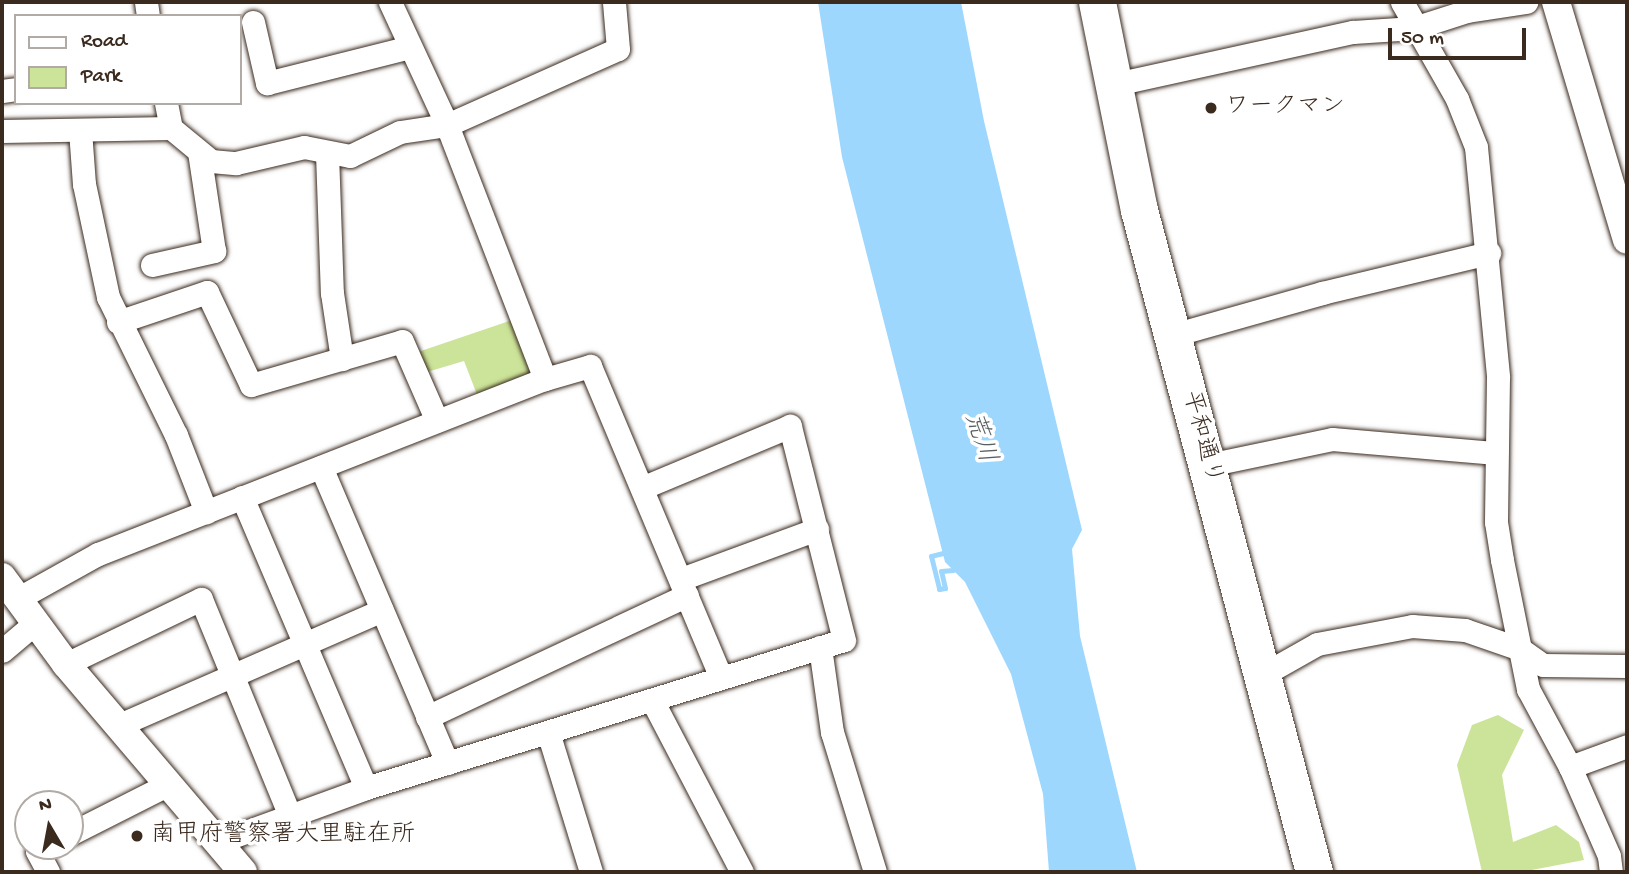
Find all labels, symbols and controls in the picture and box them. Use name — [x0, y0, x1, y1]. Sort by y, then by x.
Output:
legend — [14, 14, 242, 105]
scale bar — [1391, 14, 1529, 58]
text: 50 m — [1401, 27, 1444, 52]
text: Road — [81, 30, 127, 55]
text: Park — [81, 65, 121, 90]
place label: ワークマン — [1225, 94, 1345, 122]
marker: ワークマン — [1203, 100, 1219, 116]
street label: 平和通り — [1175, 388, 1227, 488]
water label: 荒川 — [955, 408, 1001, 468]
north arrow — [14, 790, 84, 860]
text: N — [38, 793, 54, 818]
place label: 南甲府警察署大里駐在所 — [151, 822, 415, 850]
marker: 南甲府警察署大里駐在所 — [129, 828, 145, 844]

